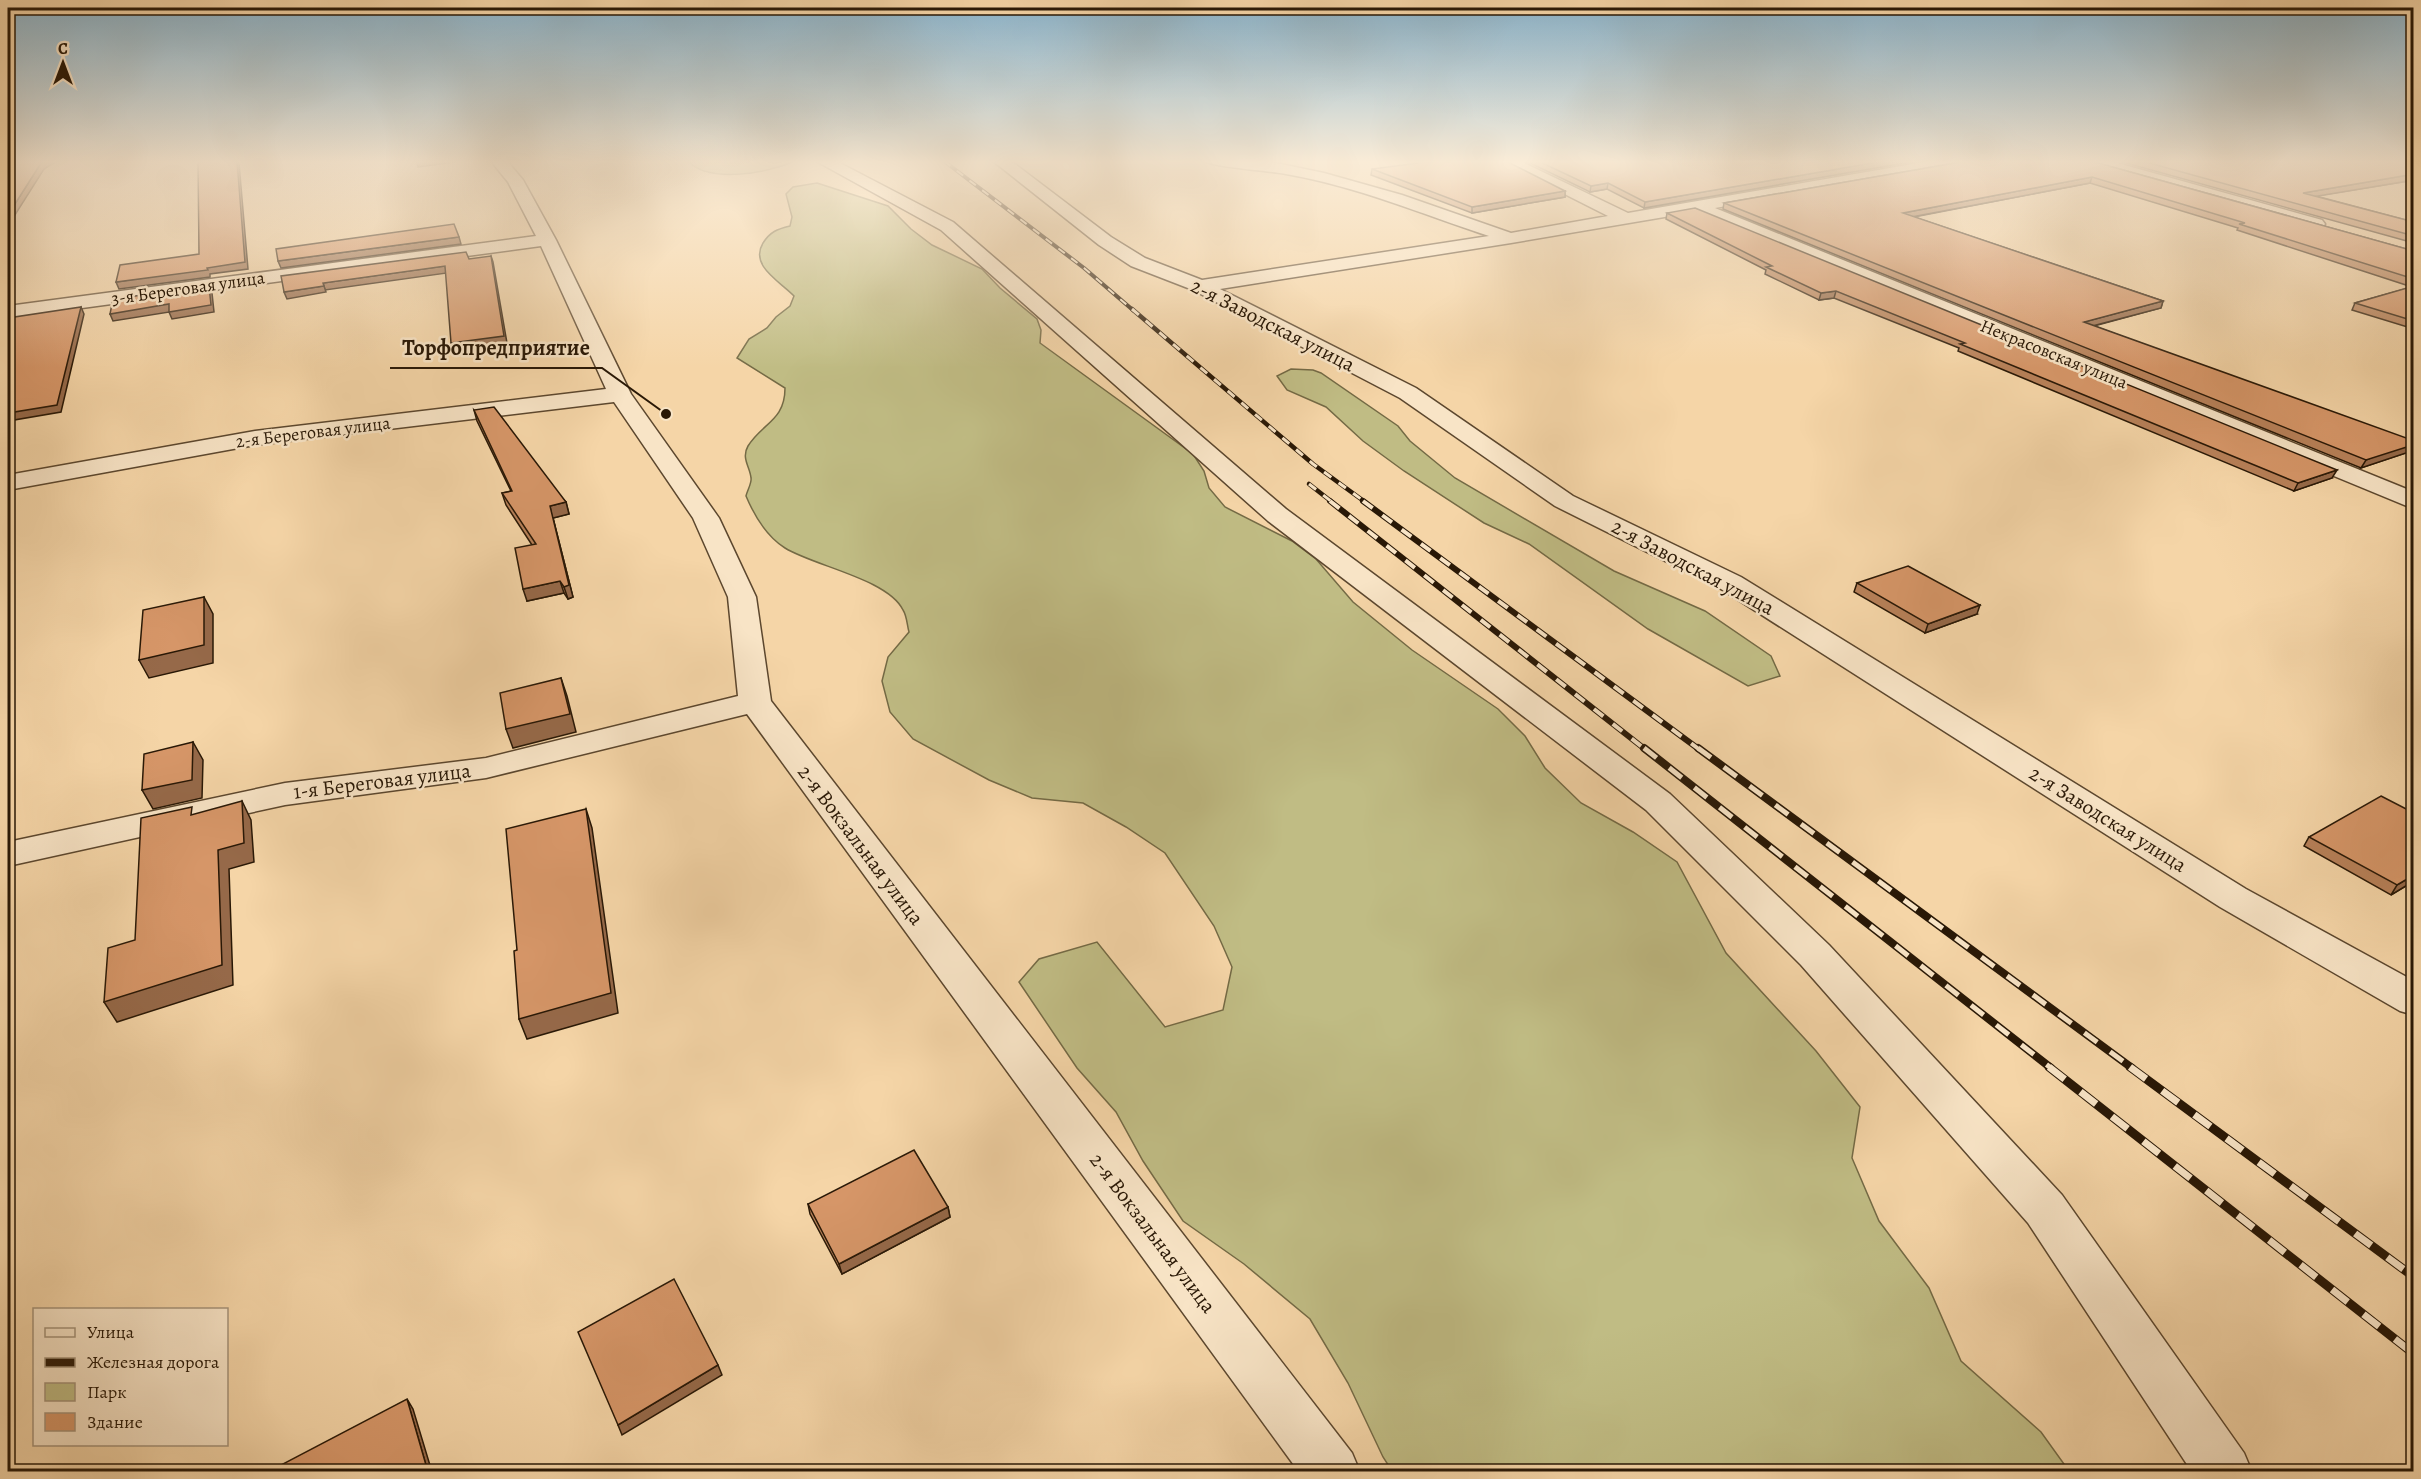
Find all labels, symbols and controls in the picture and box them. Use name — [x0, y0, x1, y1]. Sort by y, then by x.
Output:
north arrow — [33, 33, 93, 93]
text: С — [58, 38, 68, 60]
street label: 3-я Береговая улица — [110, 265, 267, 311]
street label: 2-я Заводская улица — [1186, 272, 1360, 379]
street label: Некрасовская улица — [1977, 313, 2132, 395]
callout: Торфопредприятие — [390, 328, 602, 368]
text: Торфопредприятие — [402, 333, 590, 363]
street label: 2-я Береговая улица — [234, 411, 392, 453]
street label: 2-я Заводская улица — [1607, 512, 1780, 622]
street label: 1-я Береговая улица — [292, 756, 473, 806]
street label: 2-я Вокзальная улица — [791, 759, 931, 931]
street label: 2-я Заводская улица — [2024, 759, 2192, 879]
street label: 2-я Вокзальная улица — [1083, 1147, 1223, 1319]
legend — [33, 1308, 228, 1446]
text: Улица — [87, 1320, 135, 1344]
text: Железная дорога — [87, 1350, 220, 1374]
text: Парк — [87, 1380, 127, 1404]
text: Здание — [87, 1410, 143, 1434]

